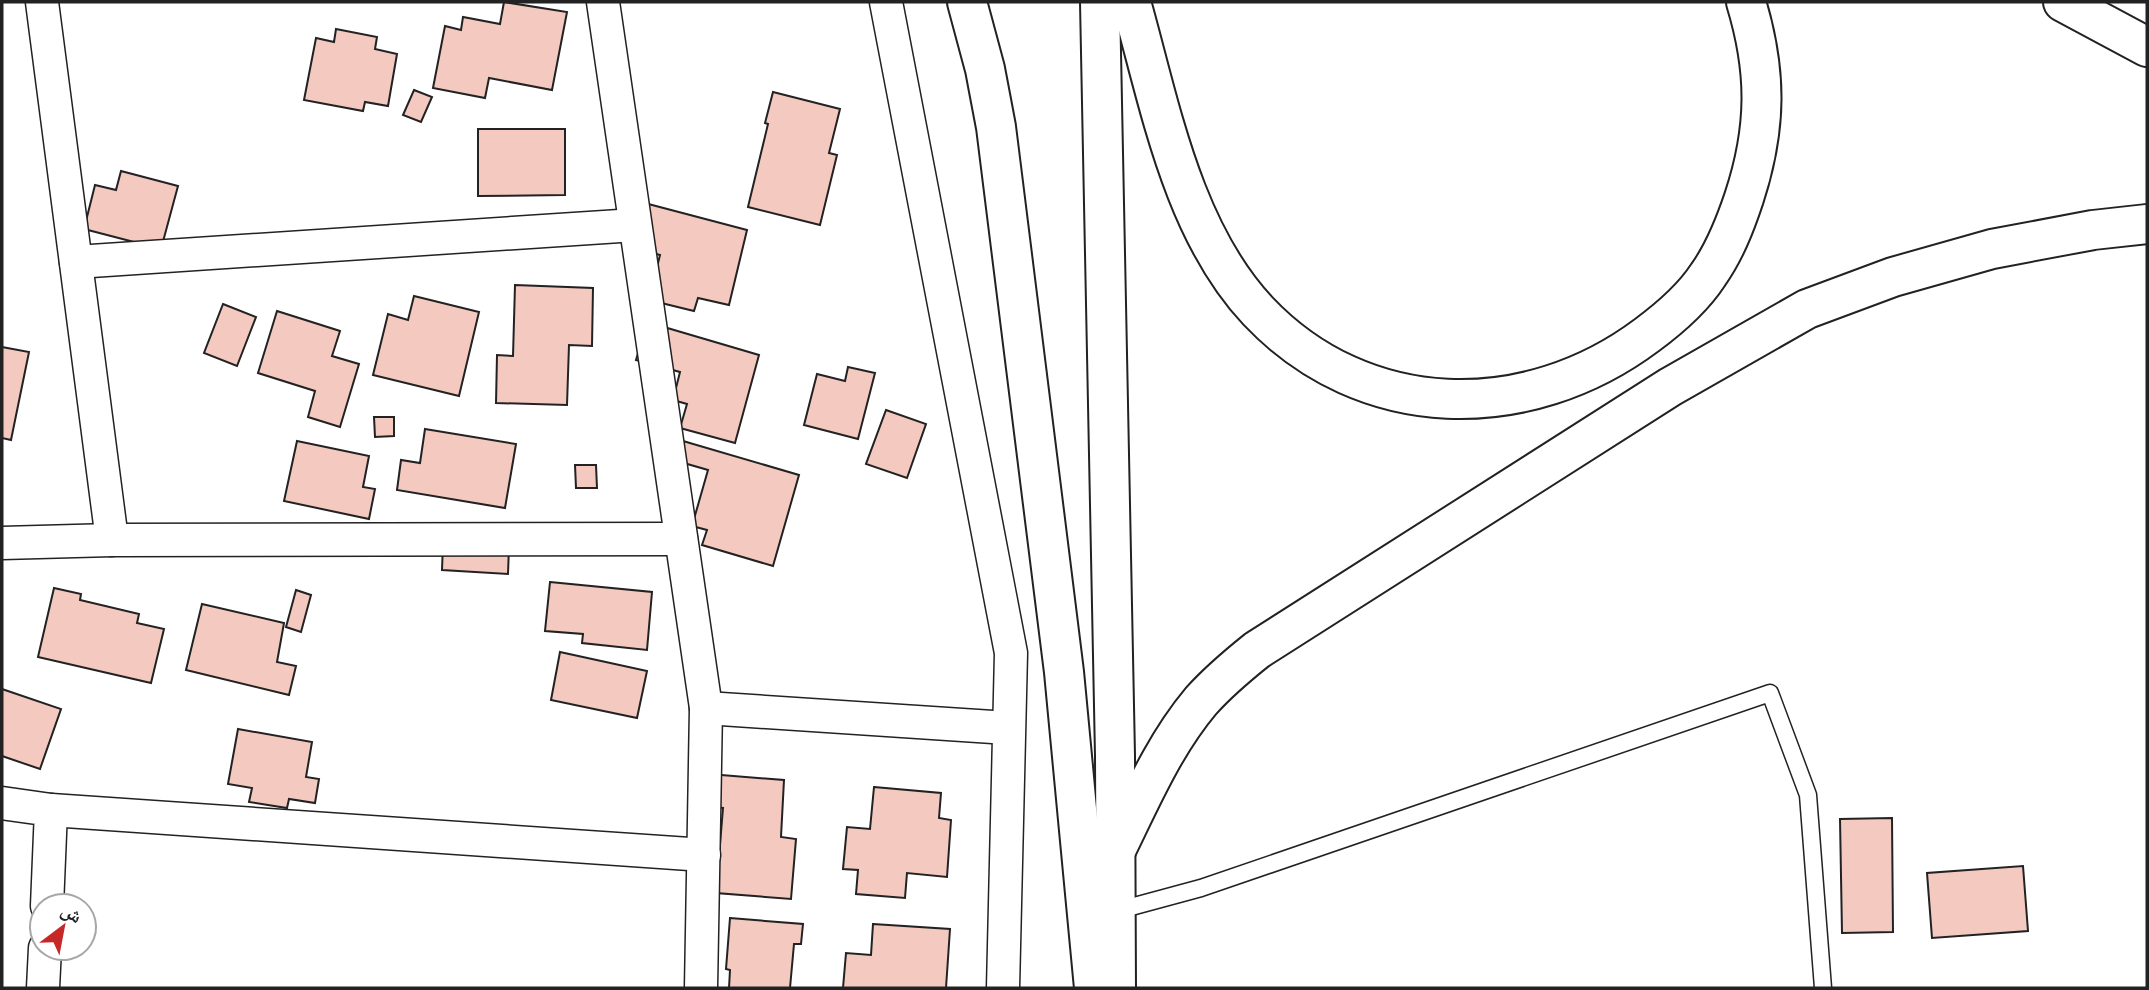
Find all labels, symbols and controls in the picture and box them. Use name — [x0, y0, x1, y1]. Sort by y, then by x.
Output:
north arrow — [28, 892, 98, 962]
text: ش — [57, 897, 87, 928]

